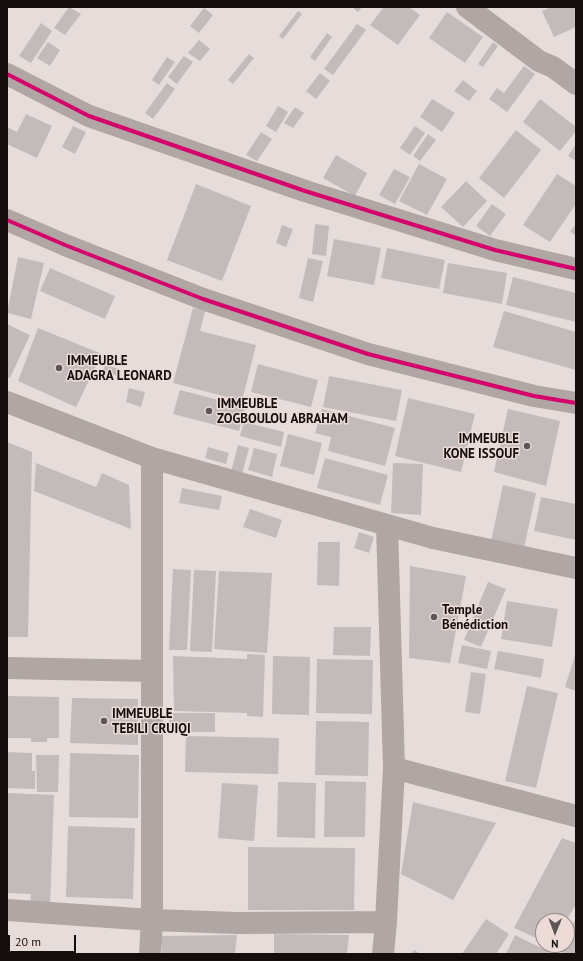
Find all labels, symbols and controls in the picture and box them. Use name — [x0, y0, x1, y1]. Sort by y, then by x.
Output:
place label: IMMEUBLE ADAGRA LEONARD — [67, 353, 172, 384]
marker: IMMEUBLE ADAGRA LEONARD — [54, 363, 64, 373]
place label: IMMEUBLE ZOGBOULOU ABRAHAM — [217, 396, 348, 427]
marker: IMMEUBLE ZOGBOULOU ABRAHAM — [204, 406, 214, 416]
place label: IMMEUBLE KONE ISSOUF — [443, 431, 519, 462]
marker: IMMEUBLE KONE ISSOUF — [522, 441, 532, 451]
place label: Temple Bénédiction — [442, 602, 508, 633]
marker: Temple Bénédiction — [429, 612, 439, 622]
place label: IMMEUBLE TEBILI CRUIQI — [112, 706, 191, 737]
marker: IMMEUBLE TEBILI CRUIQI — [99, 716, 109, 726]
north arrow — [535, 913, 575, 953]
scale bar — [10, 927, 78, 953]
text: 20 m — [15, 934, 41, 949]
text: N — [551, 937, 559, 951]

